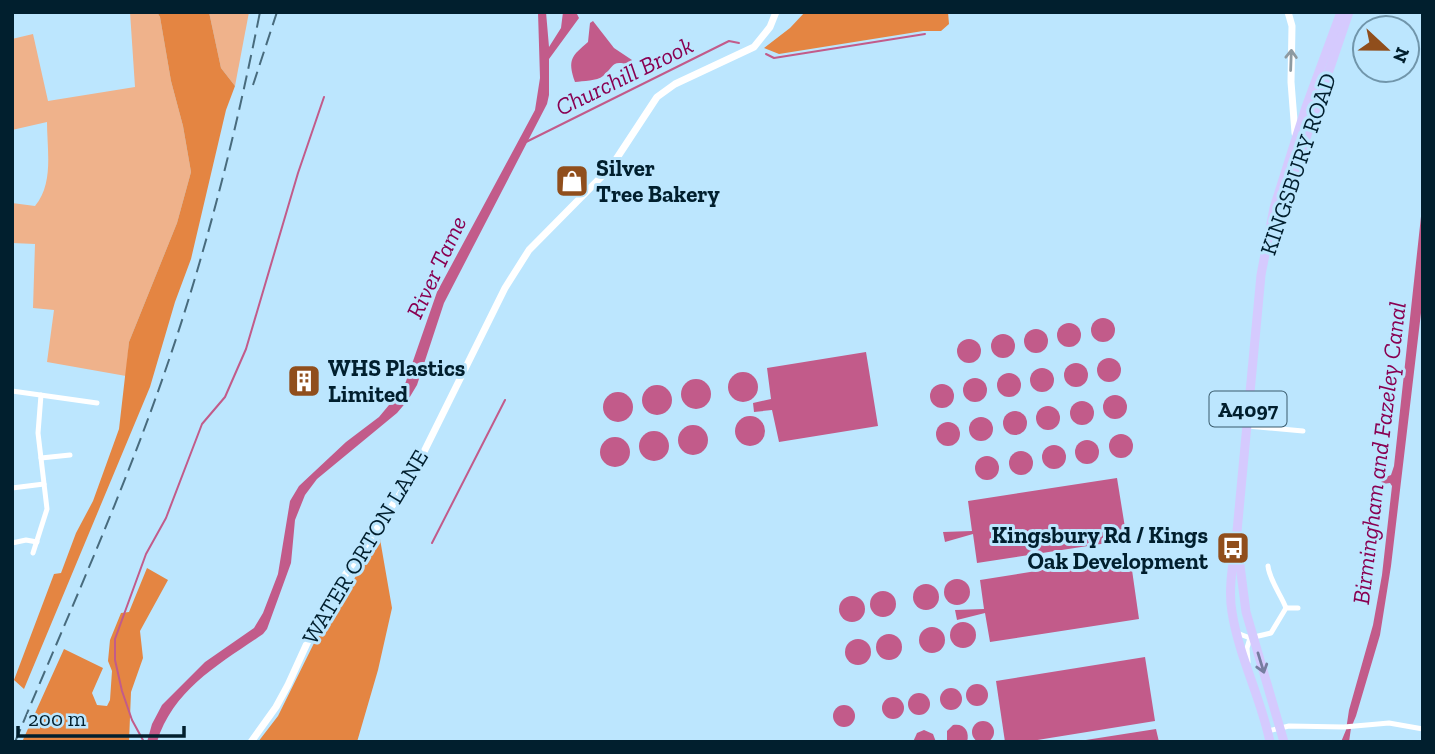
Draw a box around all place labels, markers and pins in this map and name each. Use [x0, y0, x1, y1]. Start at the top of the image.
place label: Silver Tree Bakery [596, 154, 720, 208]
shop icon: Silver Tree Bakery [553, 162, 591, 200]
place label: WHS Plastics Limited [328, 354, 465, 408]
building icon: WHS Plastics Limited [285, 362, 323, 400]
place label: Kingsbury Rd / Kings Oak Development [992, 521, 1209, 575]
bus stop icon: Kingsbury Rd / Kings Oak Development [1214, 529, 1252, 567]

